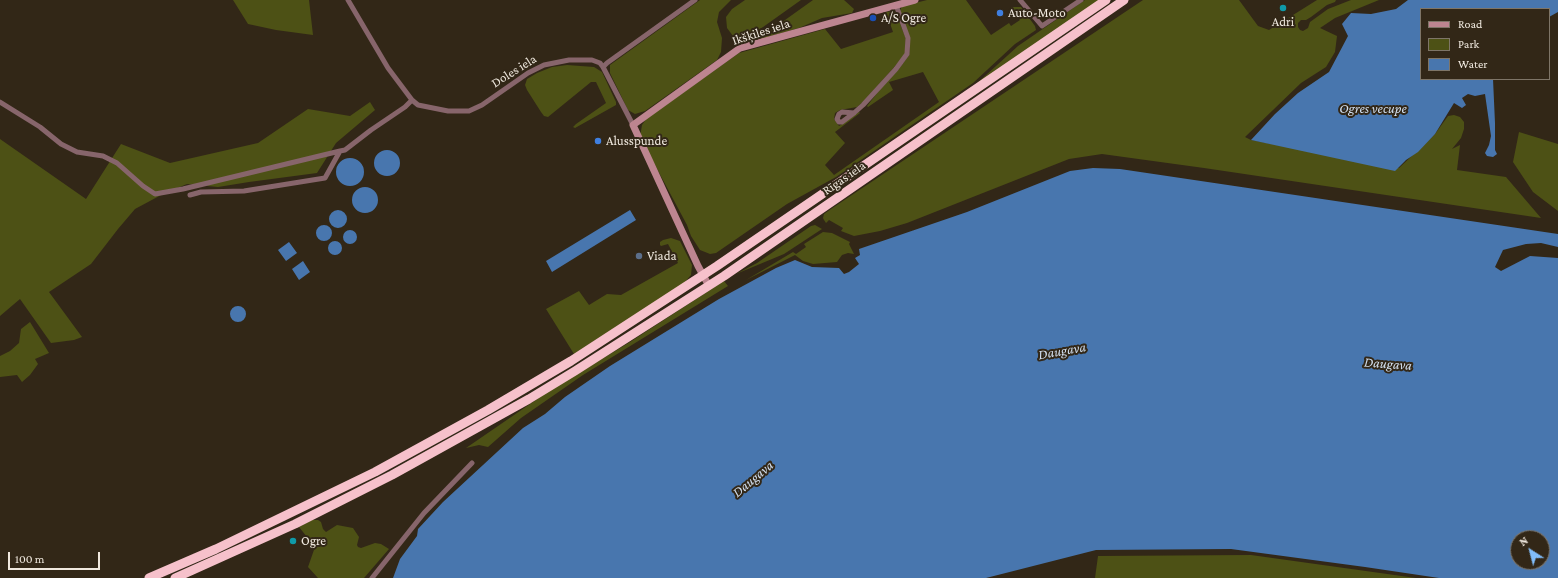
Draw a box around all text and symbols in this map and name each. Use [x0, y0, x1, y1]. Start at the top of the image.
marker: Adri [1278, 3, 1288, 13]
place label: Auto-Moto [1008, 5, 1066, 21]
marker: Auto-Moto [995, 8, 1005, 18]
legend [1420, 8, 1550, 80]
place label: A/S Ogre [881, 10, 926, 26]
marker: A/S Ogre [868, 13, 878, 23]
place label: Adri [1272, 14, 1294, 30]
street label: Ikšķiles iela [730, 15, 792, 49]
text: Road [1458, 17, 1482, 31]
text: Park [1458, 37, 1479, 51]
street label: Doles iela [489, 51, 539, 91]
text: Water [1458, 57, 1487, 71]
water label: Ogres vecupe [1339, 101, 1407, 117]
place label: Alusspunde [606, 133, 667, 149]
marker: Alusspunde [593, 136, 603, 146]
street label: Rīgas iela [819, 158, 869, 198]
place label: Viada [647, 248, 676, 264]
marker: Viada [634, 251, 644, 261]
water label: Daugava [1037, 339, 1087, 363]
water label: Daugava [1363, 354, 1413, 374]
water label: Daugava [729, 457, 777, 501]
north arrow [1510, 530, 1550, 570]
place label: Ogre [301, 533, 326, 549]
text: N [1517, 534, 1530, 548]
marker: Ogre [288, 536, 298, 546]
scale bar [10, 544, 102, 570]
text: 100 m [15, 552, 44, 566]

